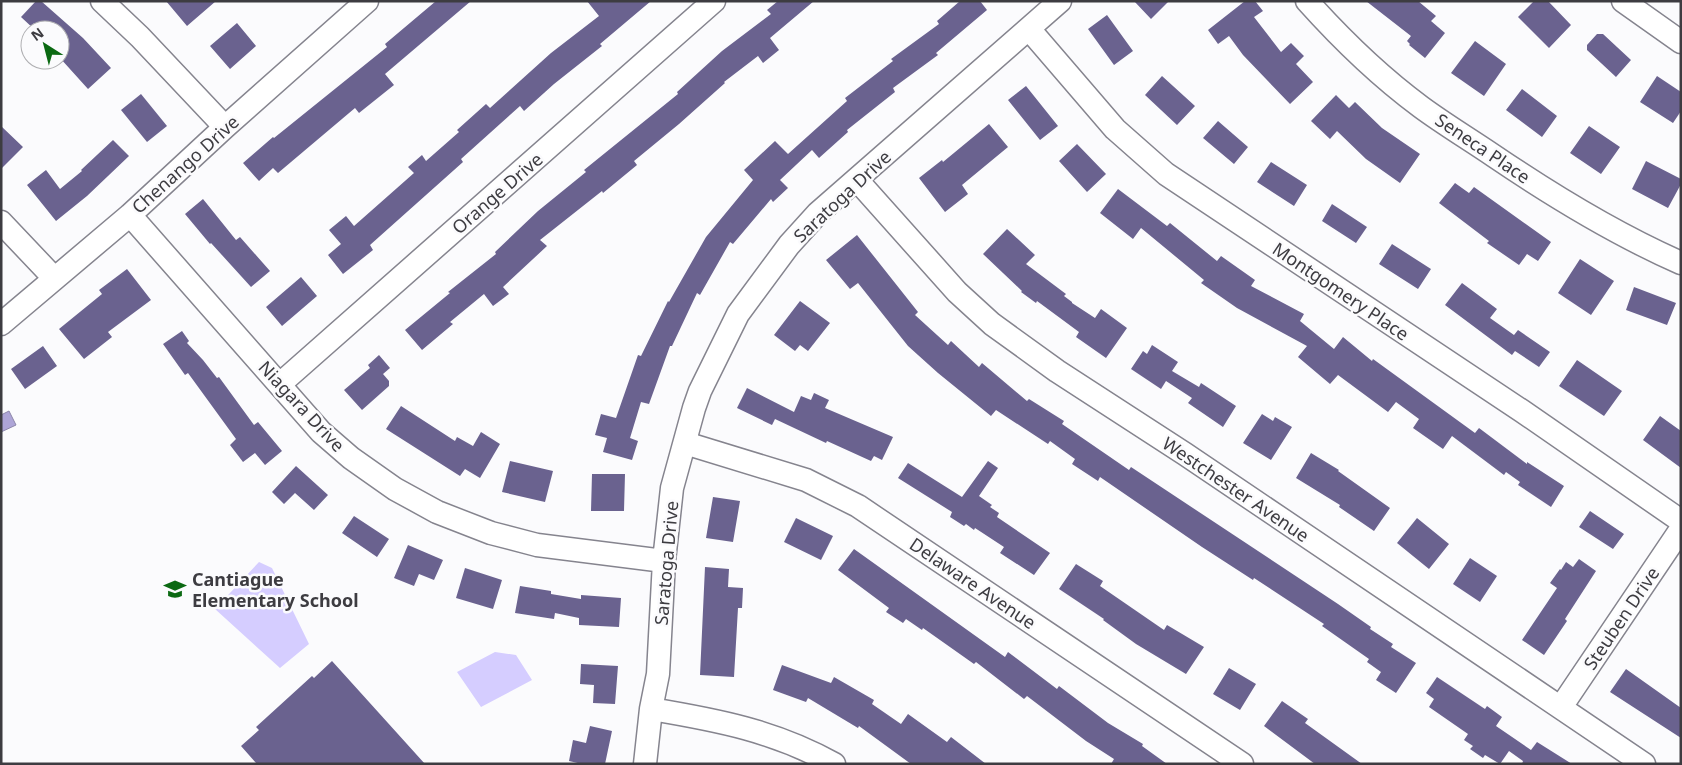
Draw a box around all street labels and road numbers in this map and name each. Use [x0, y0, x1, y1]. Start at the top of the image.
street label: Seneca Place [1431, 108, 1535, 188]
street label: Chenango Drive [126, 110, 244, 218]
street label: Saratoga Drive [788, 145, 896, 247]
street label: Orange Drive [447, 147, 547, 239]
street label: Montgomery Place [1268, 236, 1414, 346]
street label: Niagara Drive [254, 355, 350, 457]
street label: Westchester Avenue [1158, 431, 1314, 547]
street label: Saratoga Drive [649, 500, 683, 626]
street label: Delaware Avenue [905, 532, 1041, 634]
street label: Steuben Drive [1578, 562, 1664, 674]

